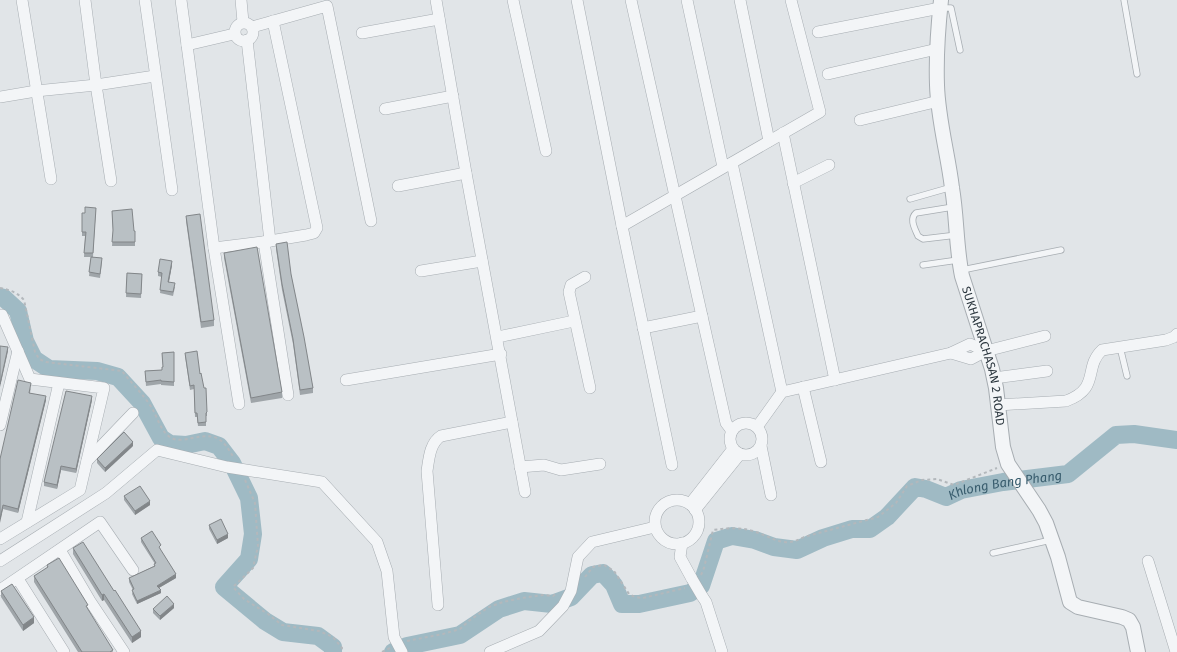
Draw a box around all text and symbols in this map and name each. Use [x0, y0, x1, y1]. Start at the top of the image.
street label: SUKHAPRACHASAN 2 ROAD [959, 285, 1007, 426]
water label: Khlong Bang Phang [946, 468, 1063, 503]

